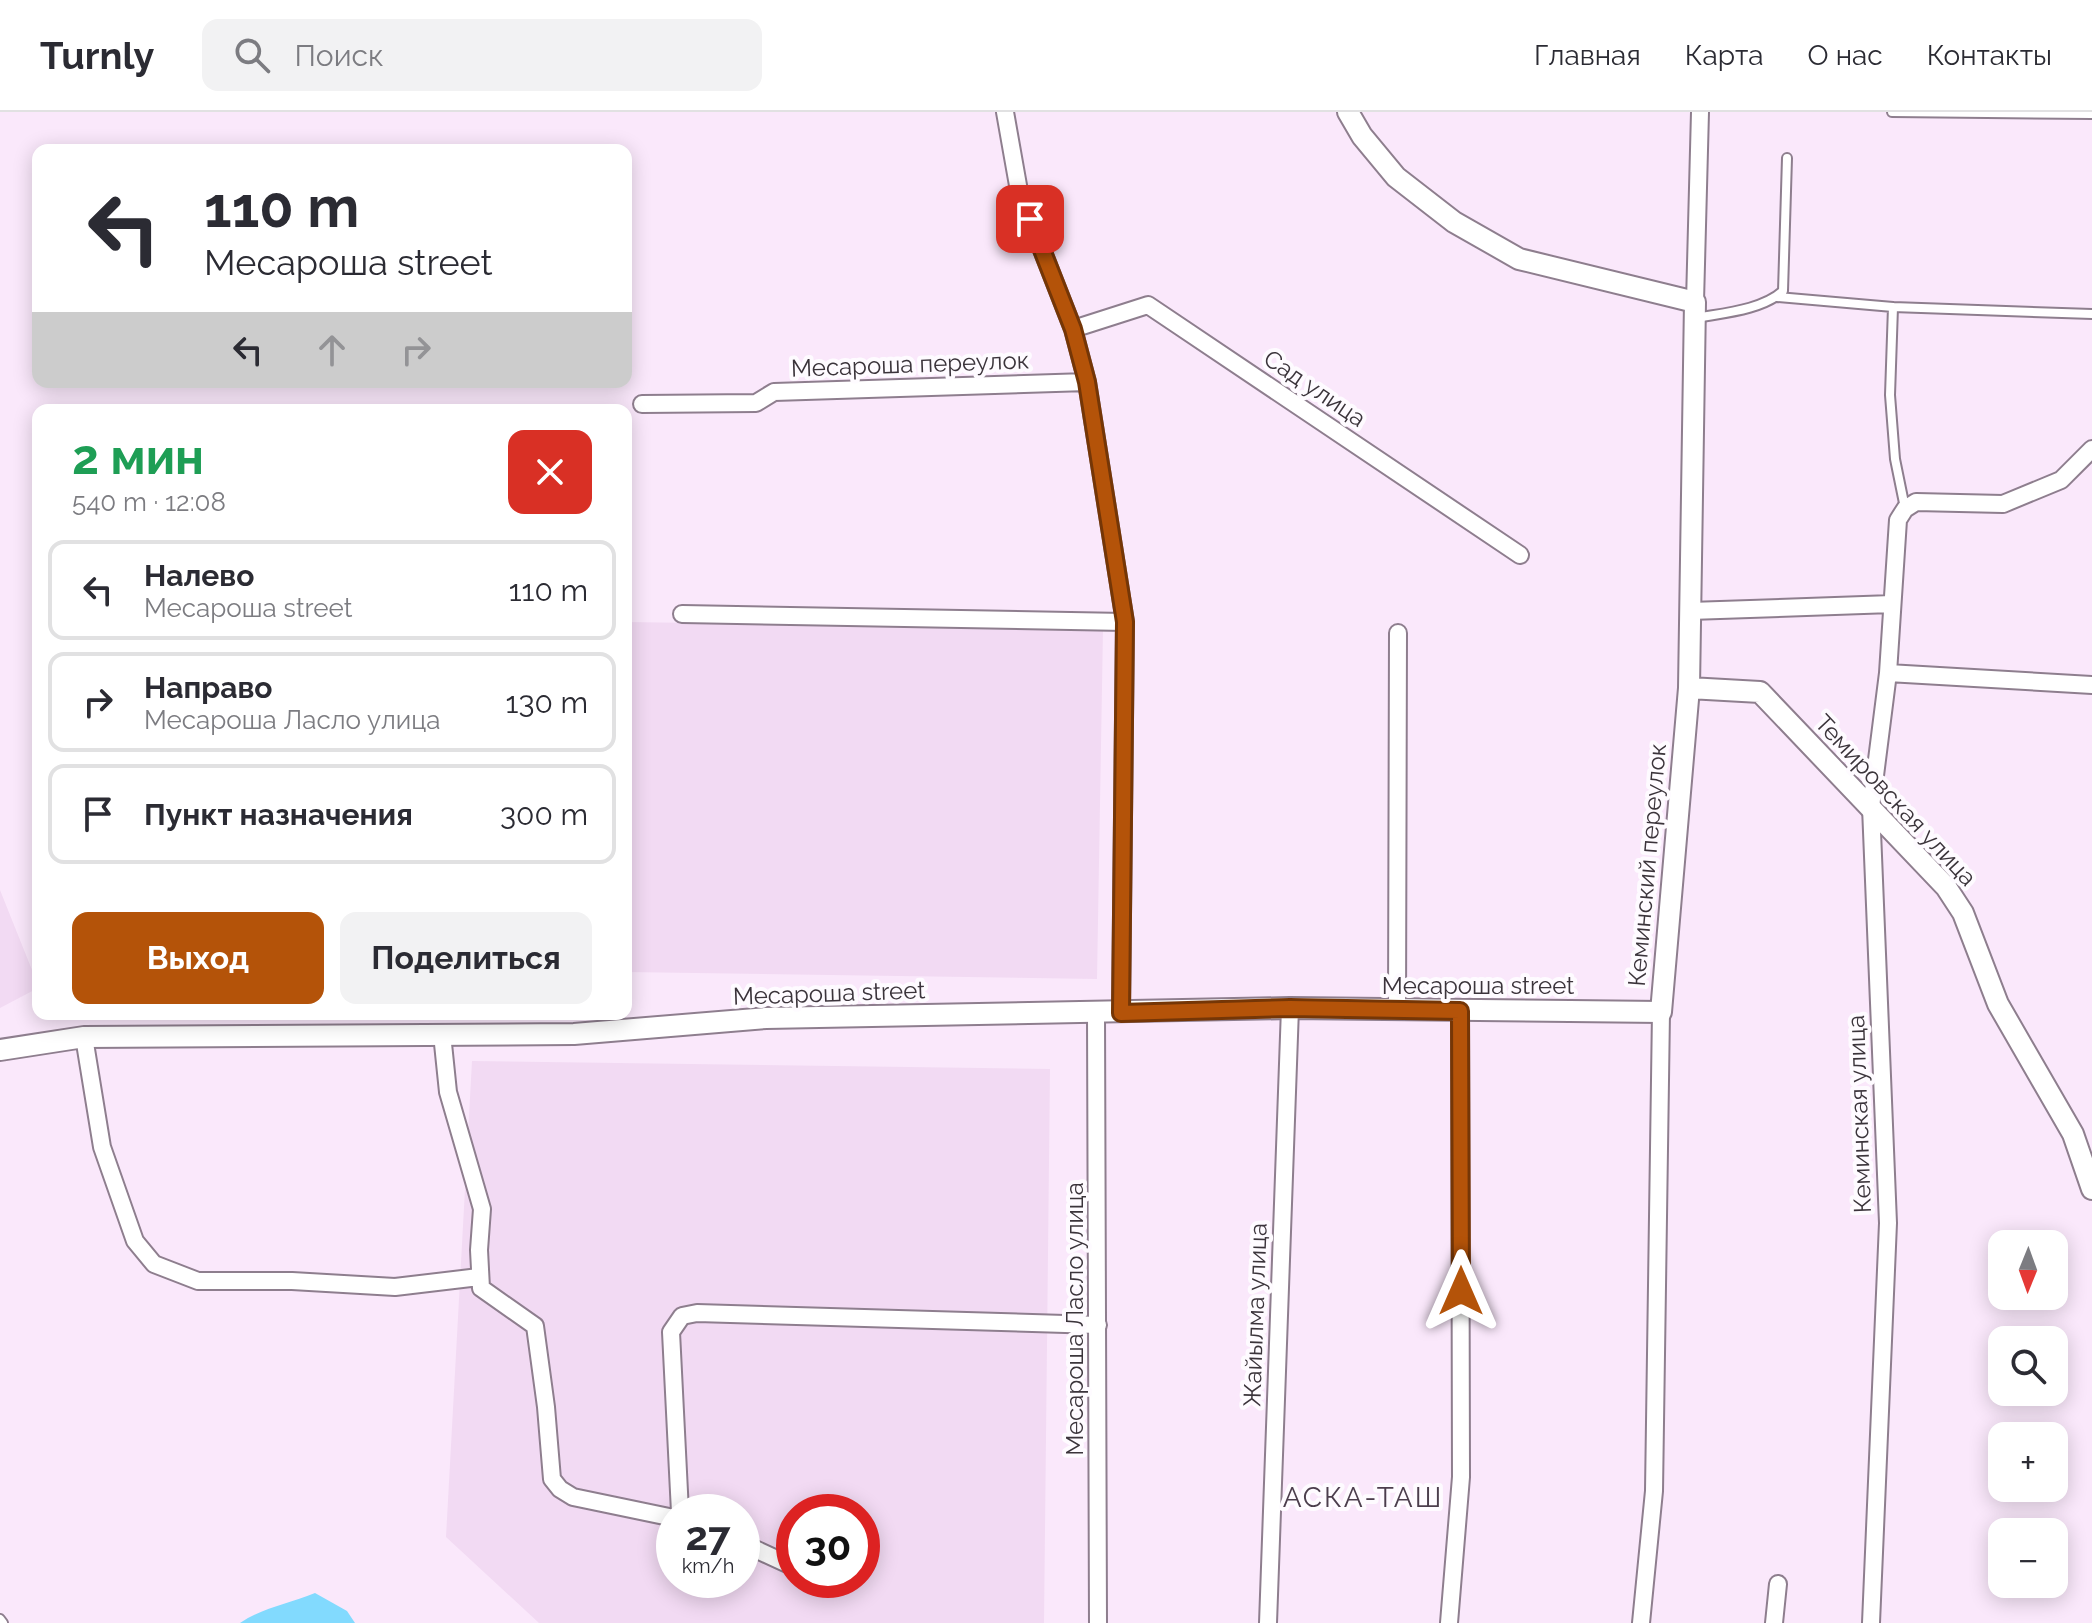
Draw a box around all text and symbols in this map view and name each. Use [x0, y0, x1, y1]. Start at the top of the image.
search box [202, 19, 762, 91]
text: Turnly [40, 33, 154, 78]
icon: search [230, 33, 274, 77]
text: Поиск [294, 38, 384, 73]
text: Главная [1534, 39, 1641, 72]
text: Карта [1685, 39, 1764, 72]
text: О нас [1808, 39, 1883, 72]
text: Контакты [1927, 39, 2052, 72]
text: 110 m [204, 174, 359, 240]
icon: left [72, 176, 176, 280]
pin [996, 185, 1064, 253]
icon: arrive [1008, 197, 1052, 241]
text: Месароша street [204, 241, 493, 283]
icon: left [226, 328, 270, 372]
icon: ahead [310, 328, 354, 372]
icon: right [394, 328, 438, 372]
street label: Сад улица [1258, 343, 1372, 433]
street label: Месароша переулок [790, 345, 1030, 383]
text: 2 мин [72, 429, 204, 485]
button: close [508, 430, 592, 514]
text: 540 m · 12:08 [72, 487, 226, 517]
text: Налево [144, 558, 254, 593]
icon: left [76, 568, 120, 612]
text: 110 m [509, 573, 588, 608]
text: Месароша street [144, 593, 352, 623]
text: Направо [144, 670, 273, 705]
icon: right [76, 680, 120, 724]
text: 130 m [506, 685, 588, 720]
text: Месароша Ласло улица [144, 705, 440, 735]
street label: Темировская улица [1809, 708, 1983, 892]
street label: Кеминский переулок [1622, 742, 1672, 988]
icon: arrive [76, 792, 120, 836]
text: Пункт назначения [144, 797, 413, 832]
text: 300 m [500, 797, 588, 832]
button: Выход [72, 912, 324, 1004]
button: Поделиться [340, 912, 592, 1004]
street label: Месароша street [1382, 971, 1574, 1000]
street label: Месароша street [732, 975, 926, 1011]
street label: Кеминская улица [1841, 1014, 1877, 1214]
street label: Месароша Ласло улица [1060, 1182, 1089, 1456]
street label: Жайылма улица [1237, 1222, 1273, 1408]
north arrow [1988, 1230, 2068, 1310]
map controls [1988, 1230, 2068, 1598]
position arrow [1419, 1249, 1503, 1333]
button: search [1988, 1326, 2068, 1406]
button: + [1988, 1422, 2068, 1502]
district label: АСКА-ТАШ [1283, 1481, 1443, 1514]
speed limit sign: 30 [776, 1494, 880, 1598]
text: 27 [685, 1512, 730, 1559]
button: − [1988, 1518, 2068, 1598]
text: km/h [682, 1554, 734, 1578]

